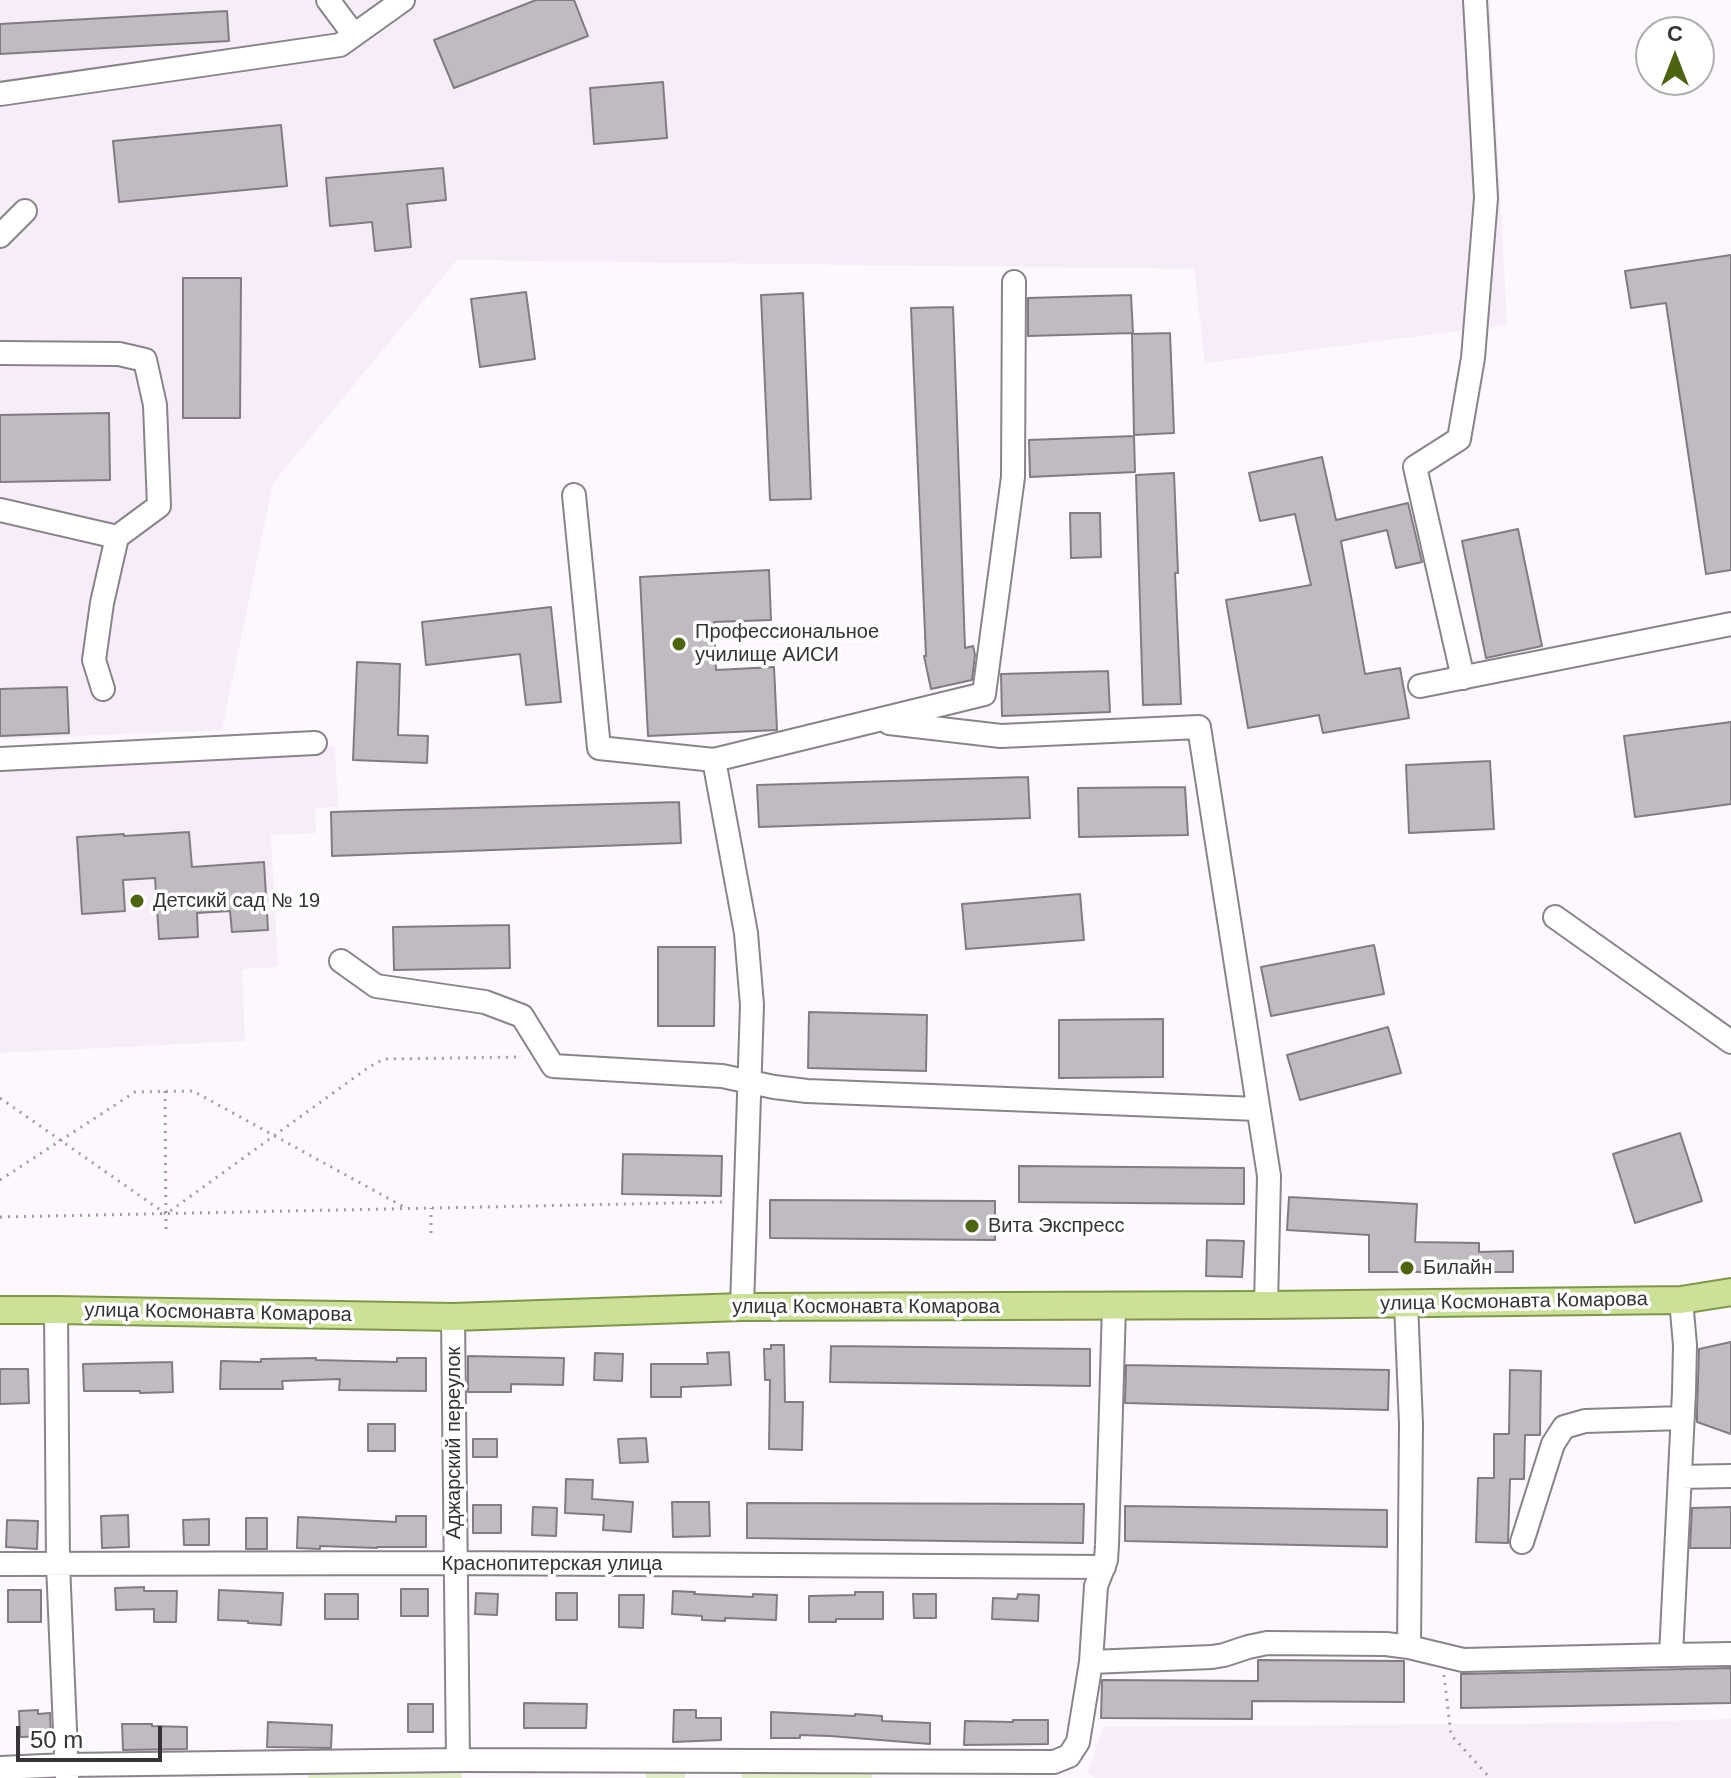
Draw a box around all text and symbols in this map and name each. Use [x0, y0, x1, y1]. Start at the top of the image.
north arrow [1635, 16, 1715, 96]
text: С [1667, 21, 1683, 46]
place label: Профессиональное училище АИСИ [695, 620, 879, 667]
marker: Профессиональное училище АИСИ [670, 635, 688, 653]
place label: Детсикй сад № 19 [153, 889, 320, 913]
marker: Детсикй сад № 19 [128, 892, 146, 910]
place label: Вита Экспресс [988, 1214, 1125, 1238]
marker: Вита Экспресс [963, 1217, 981, 1235]
place label: Билайн [1423, 1256, 1492, 1280]
marker: Билайн [1398, 1259, 1416, 1277]
street label: улица Космонавта Комарова [1380, 1288, 1648, 1316]
street label: улица Космонавта Комарова [732, 1295, 1000, 1319]
street label: улица Космонавта Комарова [84, 1299, 352, 1327]
street label: Аджарский переулок [442, 1347, 466, 1539]
street label: Краснопитерская улица [442, 1552, 662, 1576]
scale bar [20, 1710, 166, 1760]
text: 50 m [30, 1726, 83, 1753]

